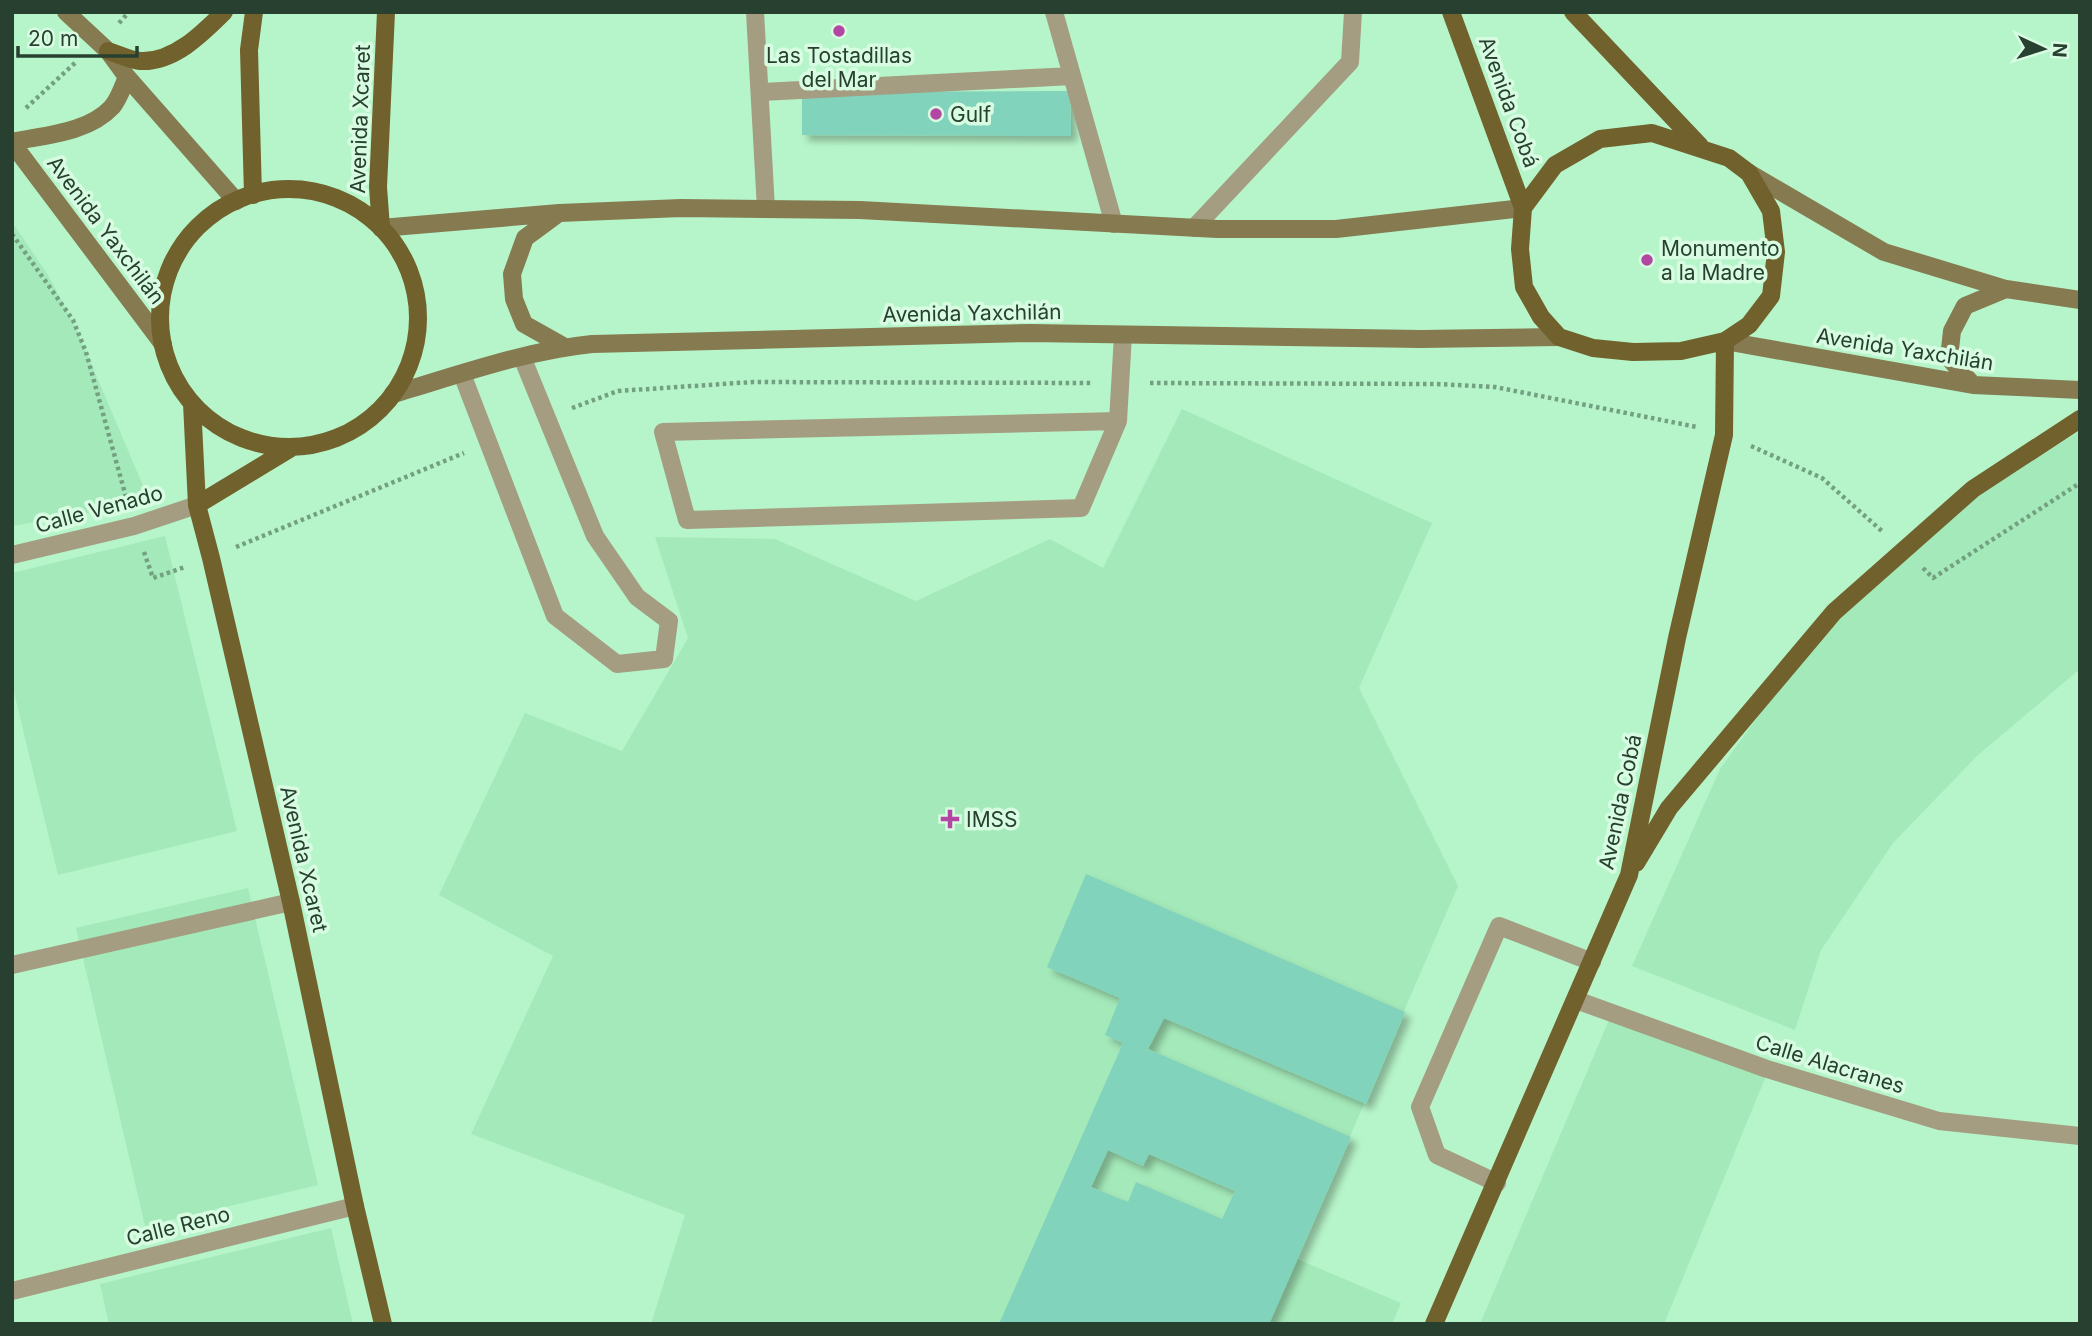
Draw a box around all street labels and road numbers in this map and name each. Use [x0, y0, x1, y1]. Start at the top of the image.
street label: Avenida Cobá [1474, 33, 1544, 171]
street label: Avenida Xcaret [345, 44, 375, 194]
street label: Avenida Yaxchilán [42, 151, 170, 309]
street label: Avenida Yaxchilán [882, 299, 1062, 327]
street label: Avenida Yaxchilán [1815, 323, 1995, 375]
street label: Calle Venado [33, 480, 165, 538]
street label: Avenida Cobá [1593, 732, 1647, 872]
street label: Avenida Xcaret [275, 784, 333, 935]
street label: Calle Alacranes [1753, 1029, 1907, 1099]
street label: Calle Reno [124, 1201, 232, 1251]

